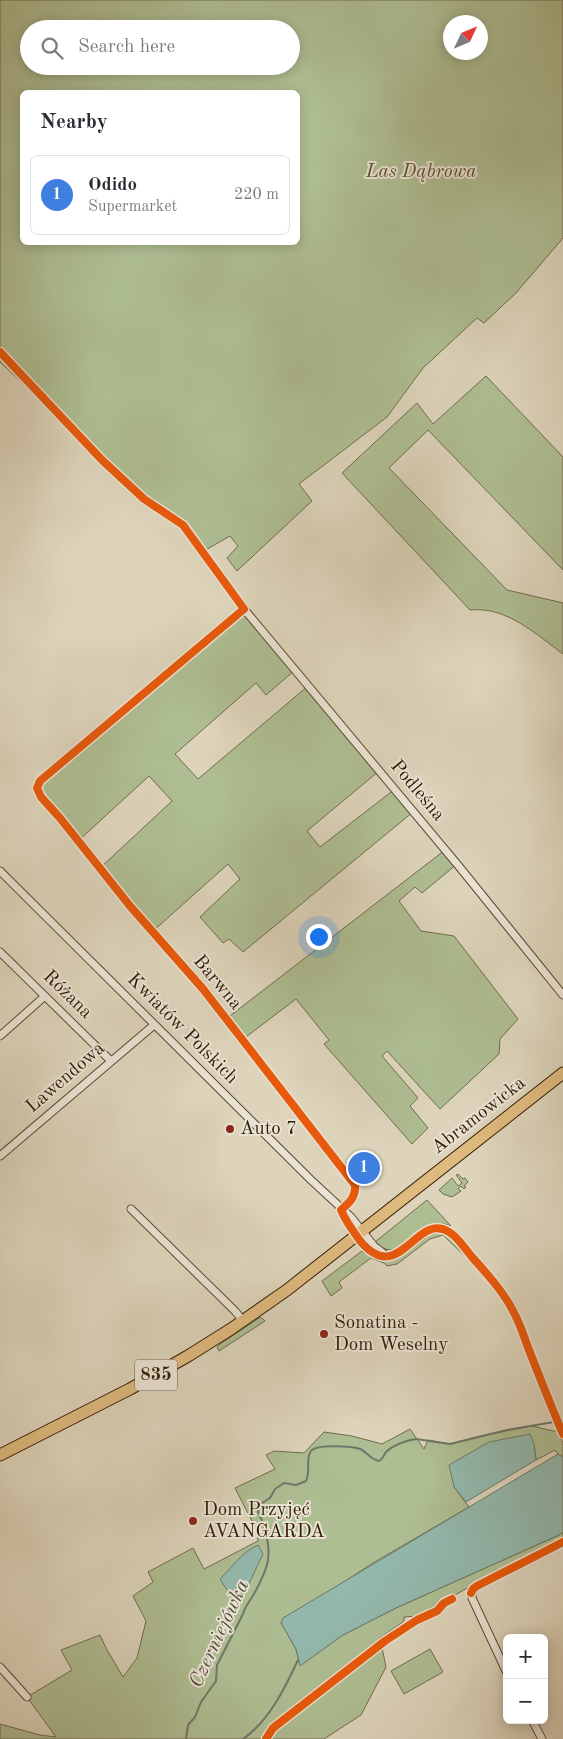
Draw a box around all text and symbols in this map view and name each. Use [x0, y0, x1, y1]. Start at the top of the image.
north arrow [443, 15, 488, 60]
search box [20, 20, 300, 75]
icon: search [38, 34, 66, 62]
text: Search here [78, 38, 175, 57]
text: Nearby [40, 112, 108, 133]
park label: Las Dąbrowa [365, 163, 476, 182]
text: Odido [88, 176, 137, 195]
text: 1 [52, 187, 62, 203]
text: 220 m [234, 187, 279, 203]
text: Supermarket [88, 199, 177, 215]
street label: Podleśna [386, 757, 448, 826]
your location [306, 924, 332, 950]
street label: Barwna [189, 952, 245, 1014]
street label: Różana [39, 967, 96, 1023]
street label: Kwiatów Polskich [123, 970, 241, 1088]
street label: Lawendowa [23, 1039, 109, 1117]
street label: Abramowicka [429, 1073, 530, 1158]
place label: Auto 7 [240, 1120, 297, 1139]
marker: Auto 7 [224, 1123, 236, 1135]
pin: 1 [348, 1149, 380, 1187]
place label: Sonatina - Dom Weselny [334, 1314, 448, 1355]
marker: Sonatina - Dom Weselny [318, 1328, 330, 1340]
road number: 835 [135, 1360, 177, 1390]
place label: Dom Przyjęć AVANGARDA [203, 1501, 325, 1542]
marker: Dom Przyjęć AVANGARDA [187, 1515, 199, 1527]
water label: Czerniejówka [186, 1577, 254, 1691]
map controls [503, 1634, 548, 1724]
button: + [503, 1634, 548, 1679]
button: − [503, 1679, 548, 1724]

